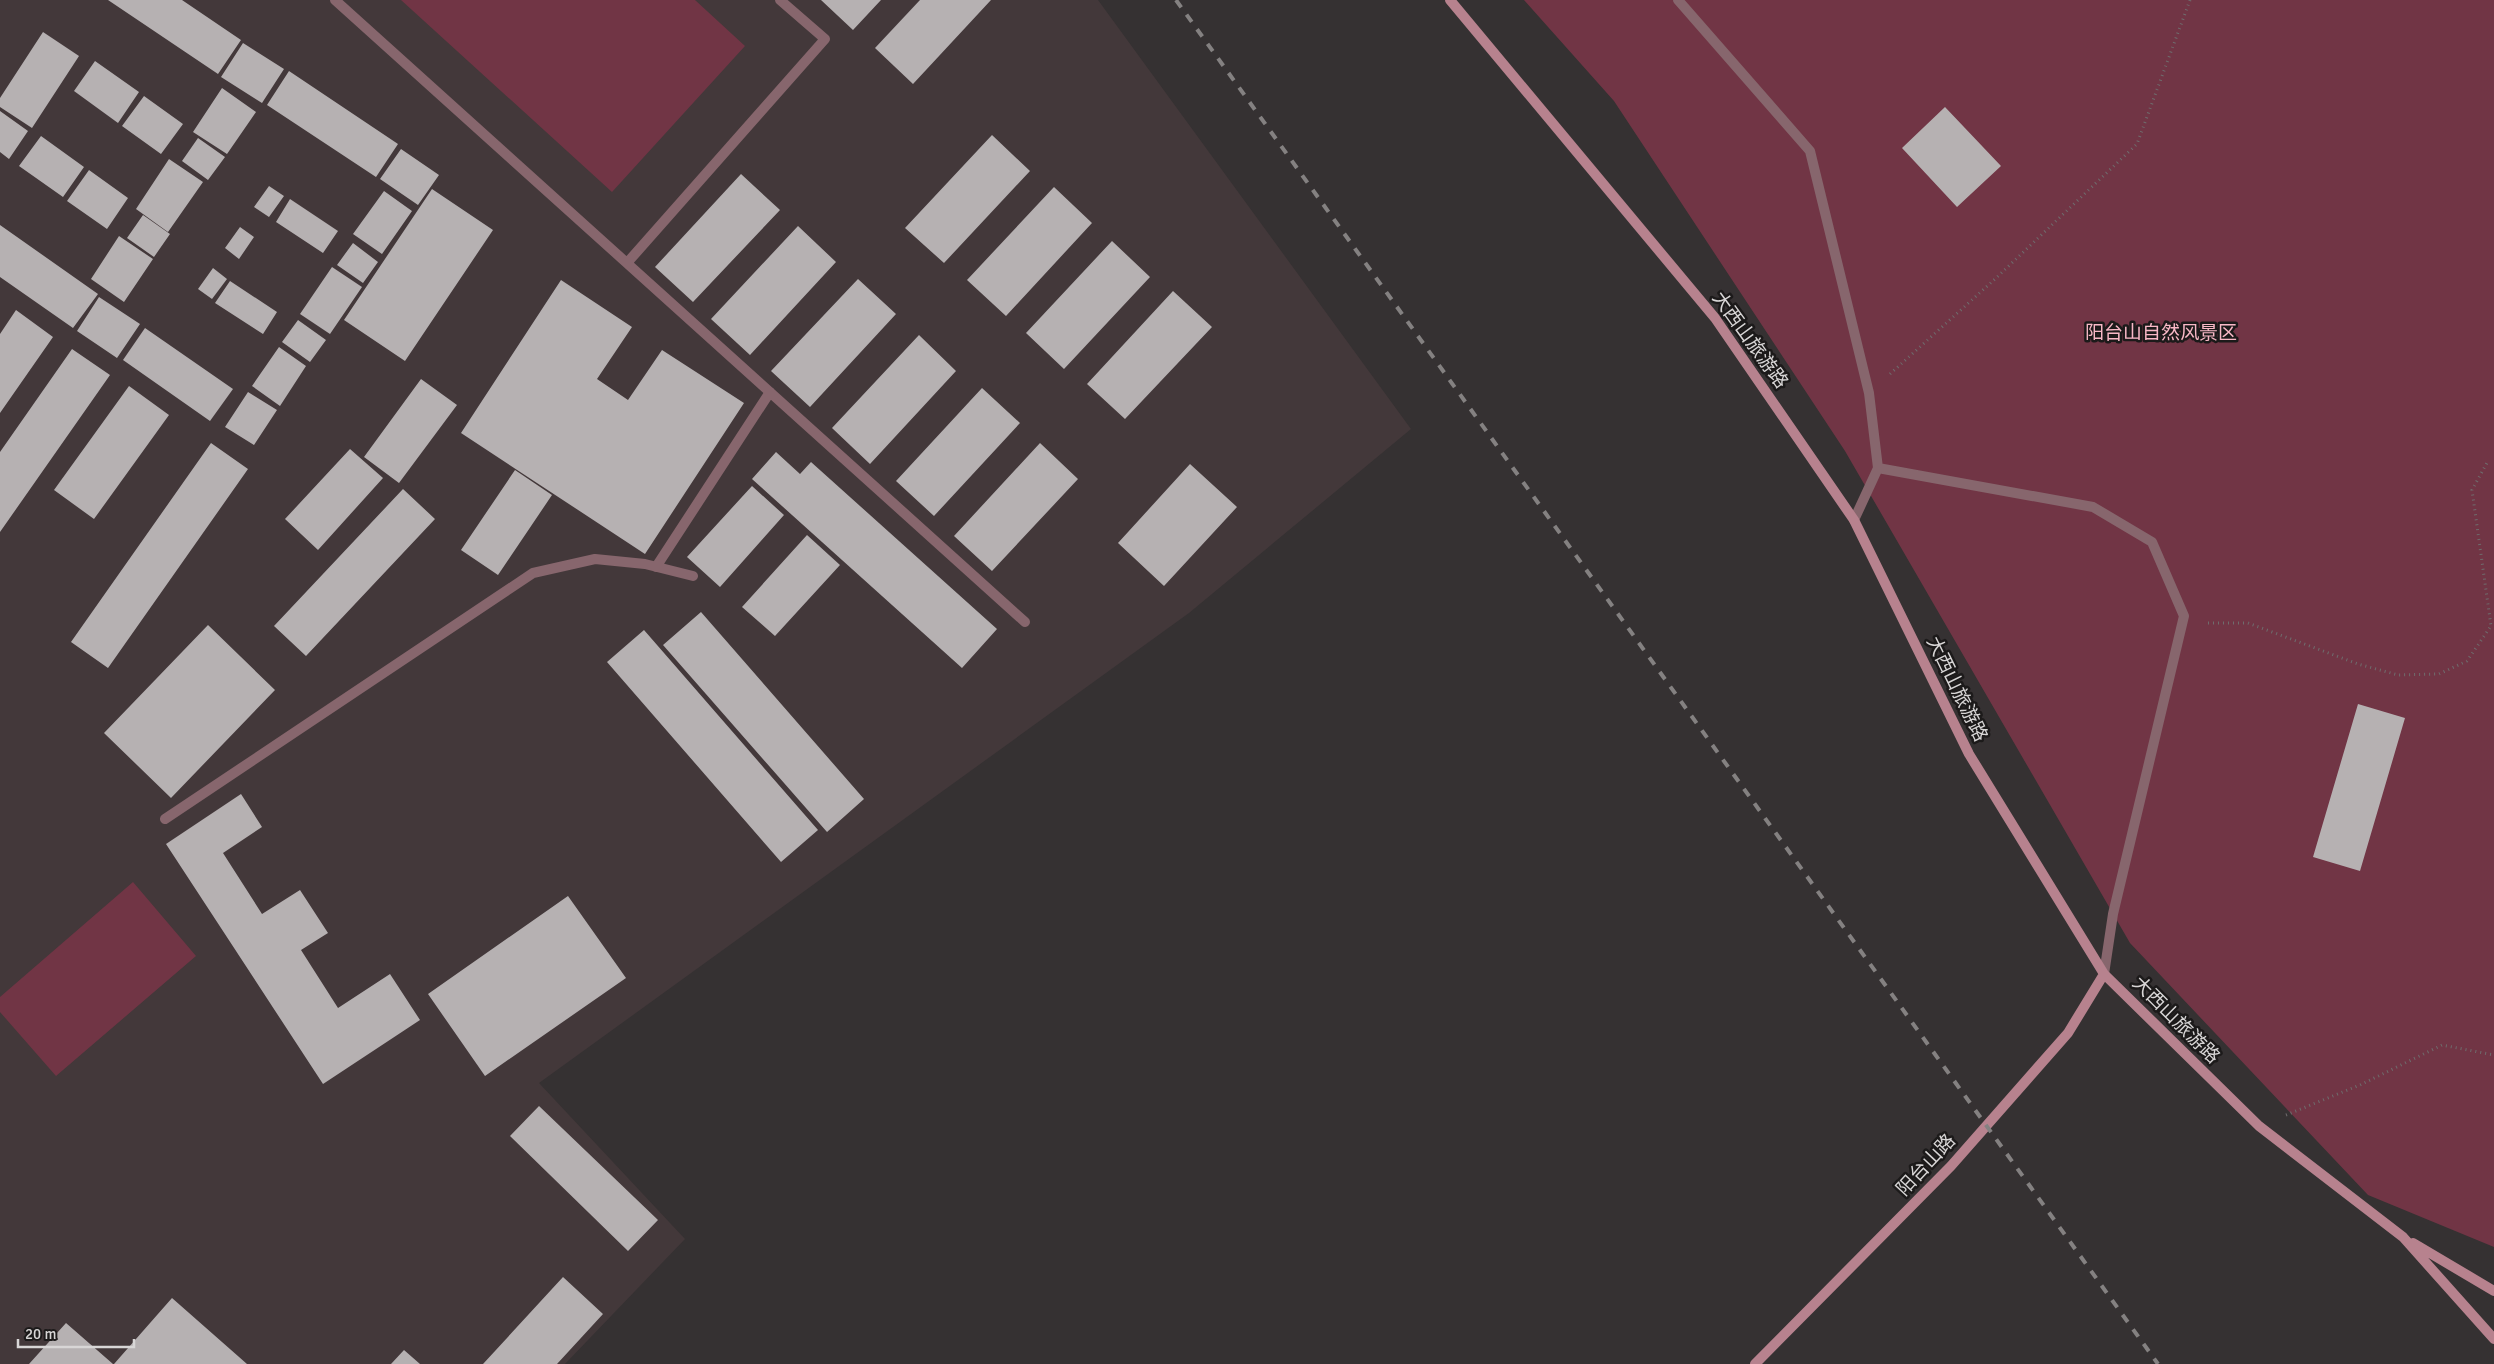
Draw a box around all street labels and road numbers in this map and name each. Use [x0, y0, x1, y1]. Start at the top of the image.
street label: 大西山旅游路 [1707, 287, 1793, 393]
street label: 大西山旅游路 [1921, 633, 1993, 745]
street label: 大西山旅游路 [2127, 971, 2225, 1069]
street label: 阳台山路 [1891, 1129, 1961, 1201]

